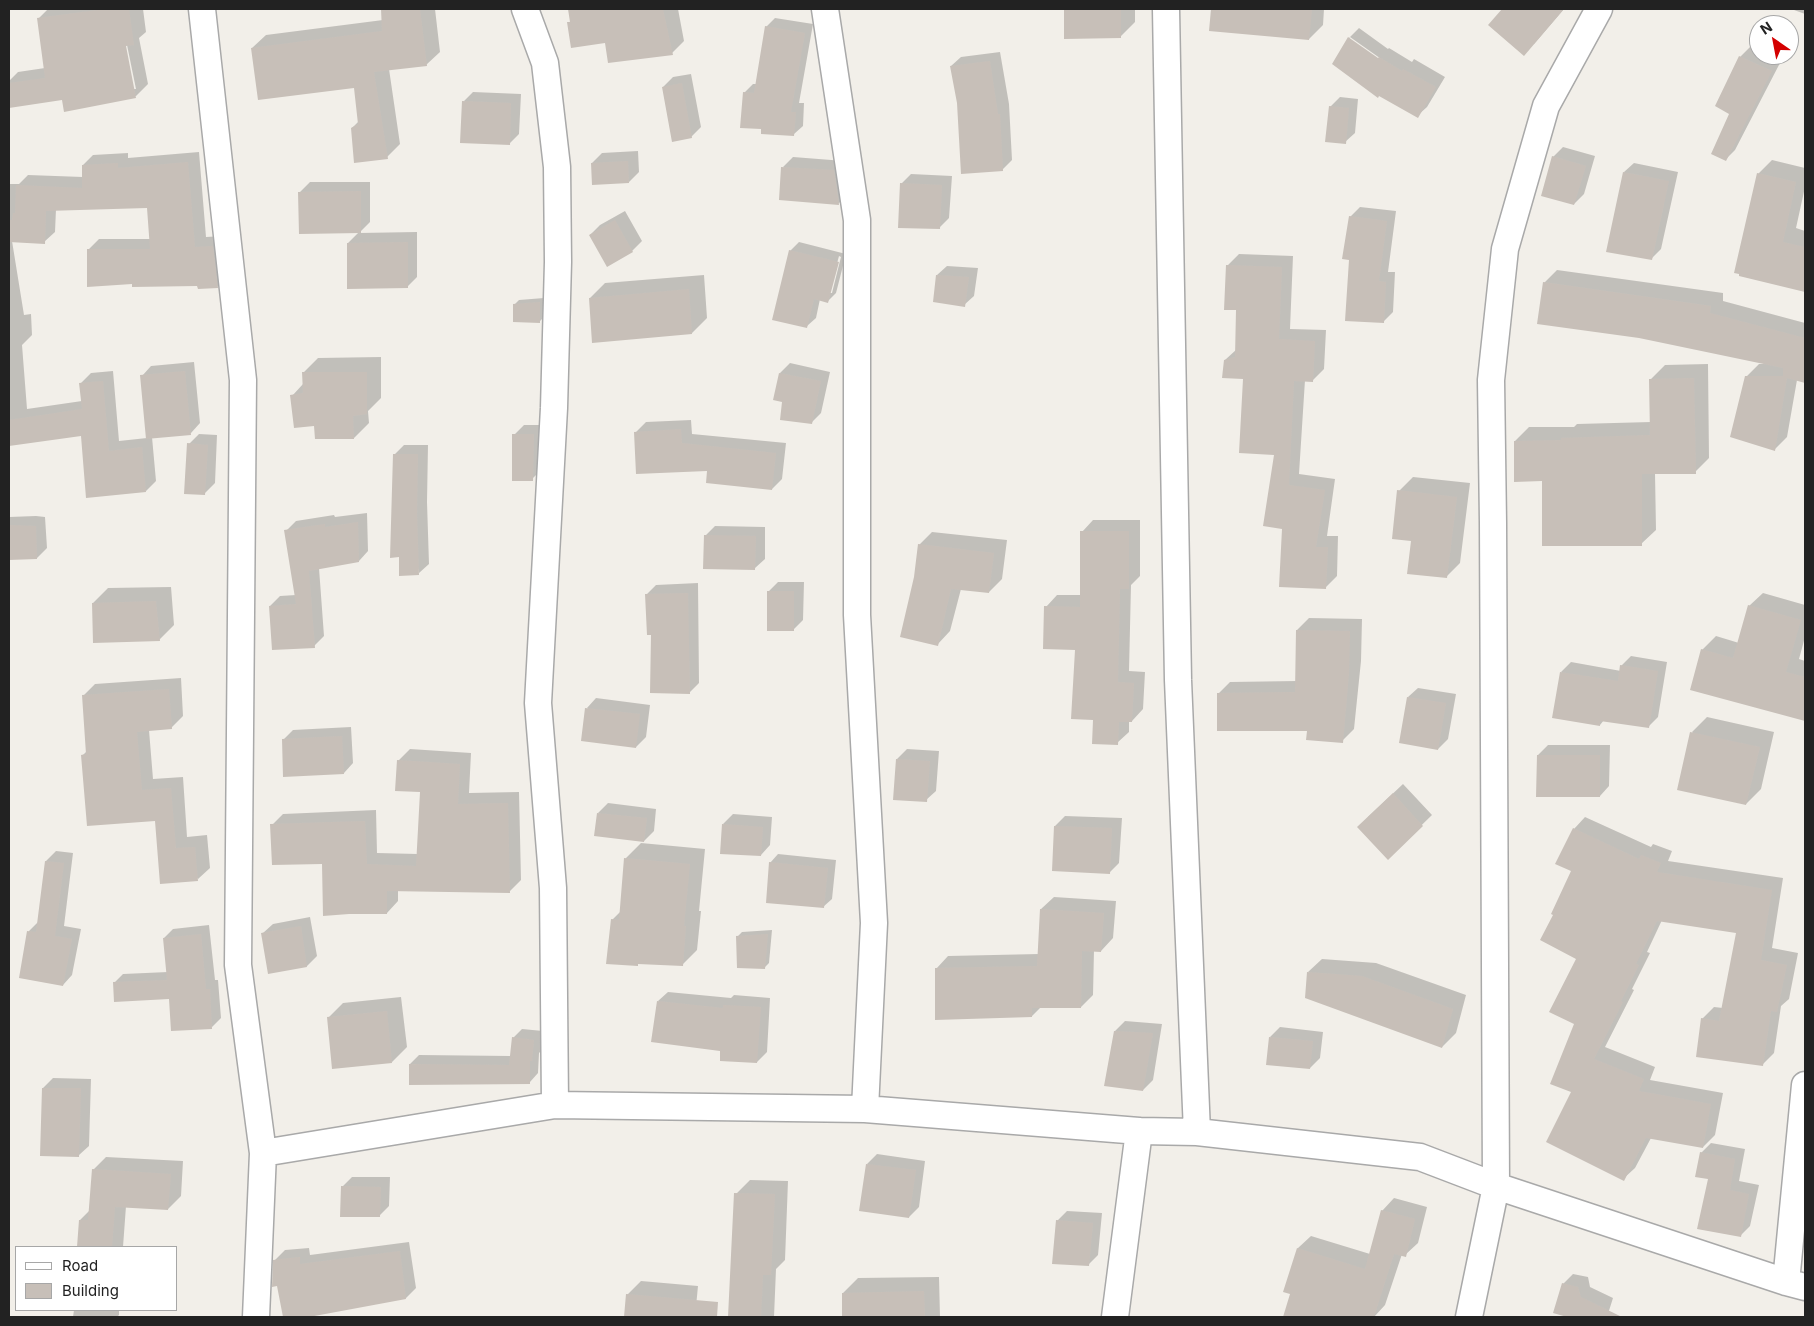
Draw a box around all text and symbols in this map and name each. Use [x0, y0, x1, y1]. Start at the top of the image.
north arrow [1749, 15, 1799, 65]
text: N [1757, 18, 1775, 38]
legend [15, 1246, 178, 1311]
text: Road [62, 1256, 98, 1275]
text: Building [62, 1281, 119, 1300]

